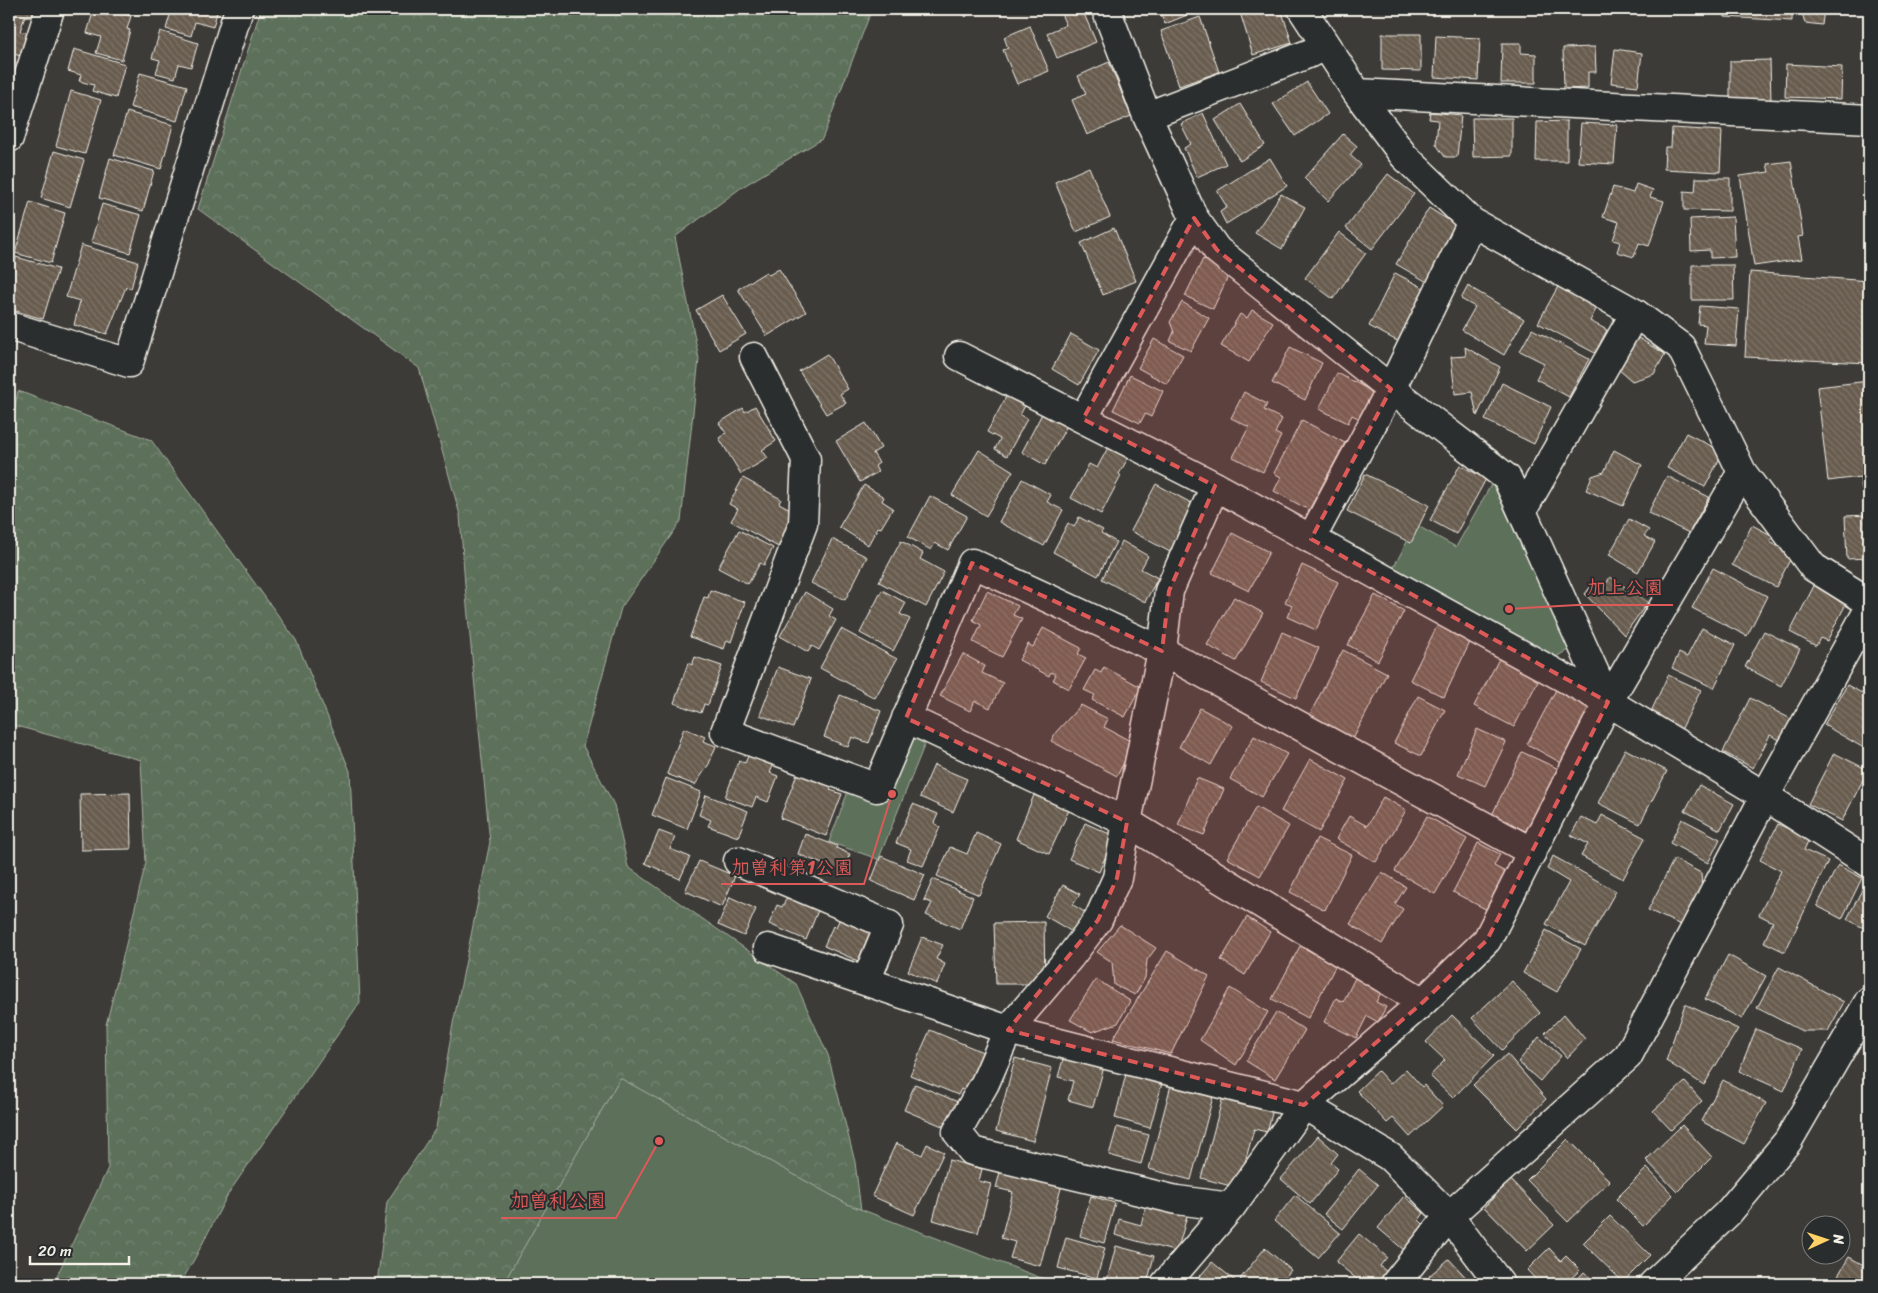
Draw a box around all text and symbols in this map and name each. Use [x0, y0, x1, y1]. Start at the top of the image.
callout: 加上公園 [1577, 571, 1673, 605]
text: 加上公園 [1587, 571, 1663, 604]
callout: 加曽利第1公園 [721, 850, 864, 884]
text: 加曽利第1公園 [731, 851, 853, 884]
callout: 加曽利公園 [501, 1184, 616, 1218]
text: 加曽利公園 [510, 1184, 606, 1217]
north arrow [1800, 1216, 1850, 1266]
scale bar [30, 1233, 129, 1265]
text: N [1826, 1233, 1851, 1245]
text: 20 m [38, 1238, 72, 1264]

